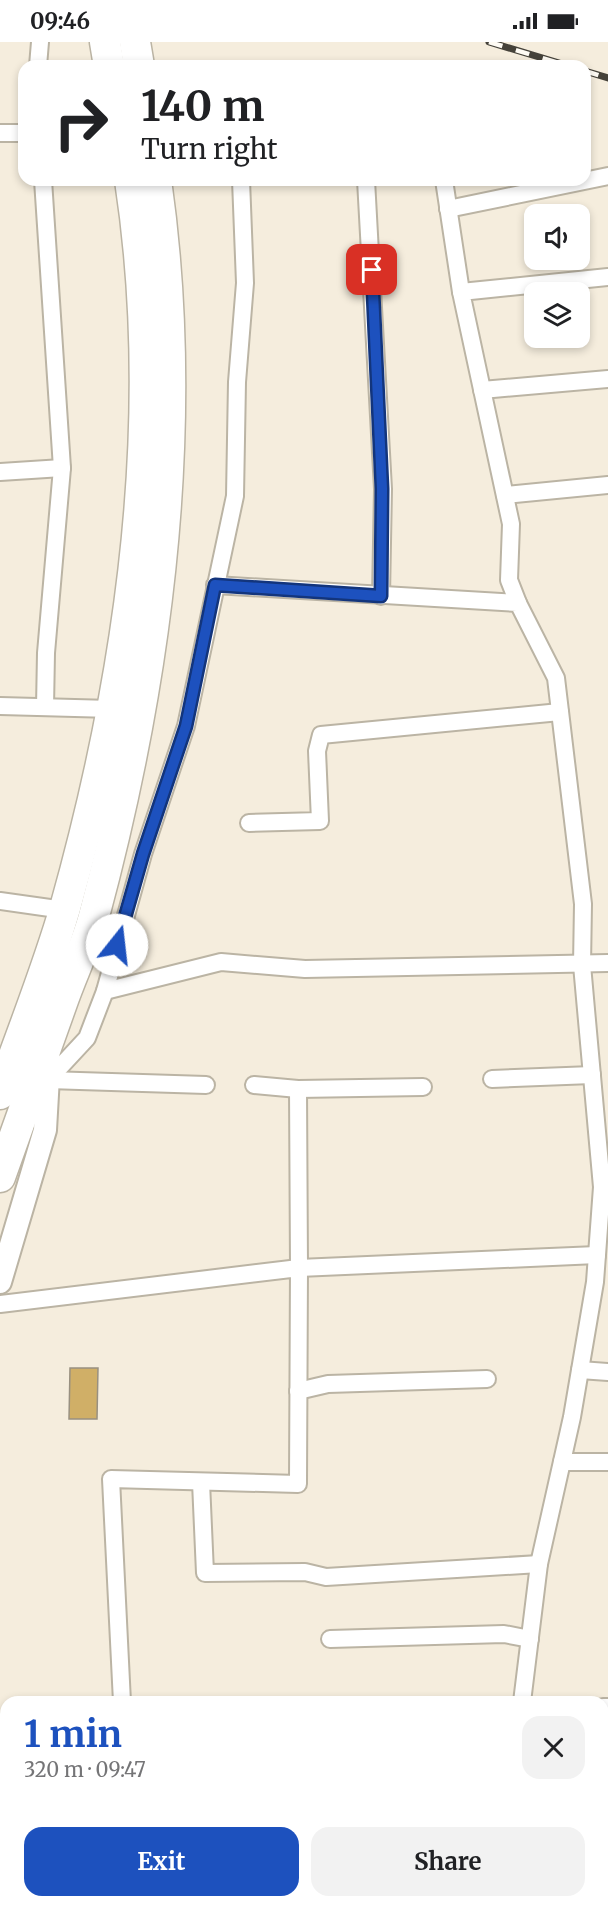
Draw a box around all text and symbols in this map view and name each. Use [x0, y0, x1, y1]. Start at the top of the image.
text: 09:46 [30, 7, 90, 35]
text: 140 m [141, 80, 264, 132]
icon: right [42, 84, 120, 162]
text: Turn right [141, 132, 278, 166]
map controls [524, 204, 590, 348]
button: sound [524, 204, 590, 270]
pin [346, 244, 397, 295]
icon: arrive [355, 253, 388, 286]
button: layers [524, 282, 590, 348]
position arrow [85, 913, 149, 977]
text: 1 min [24, 1712, 122, 1757]
button: close [522, 1716, 585, 1779]
text: 320 m · 09:47 [24, 1757, 146, 1782]
button: Exit [24, 1827, 299, 1896]
button: Share [311, 1827, 585, 1896]

